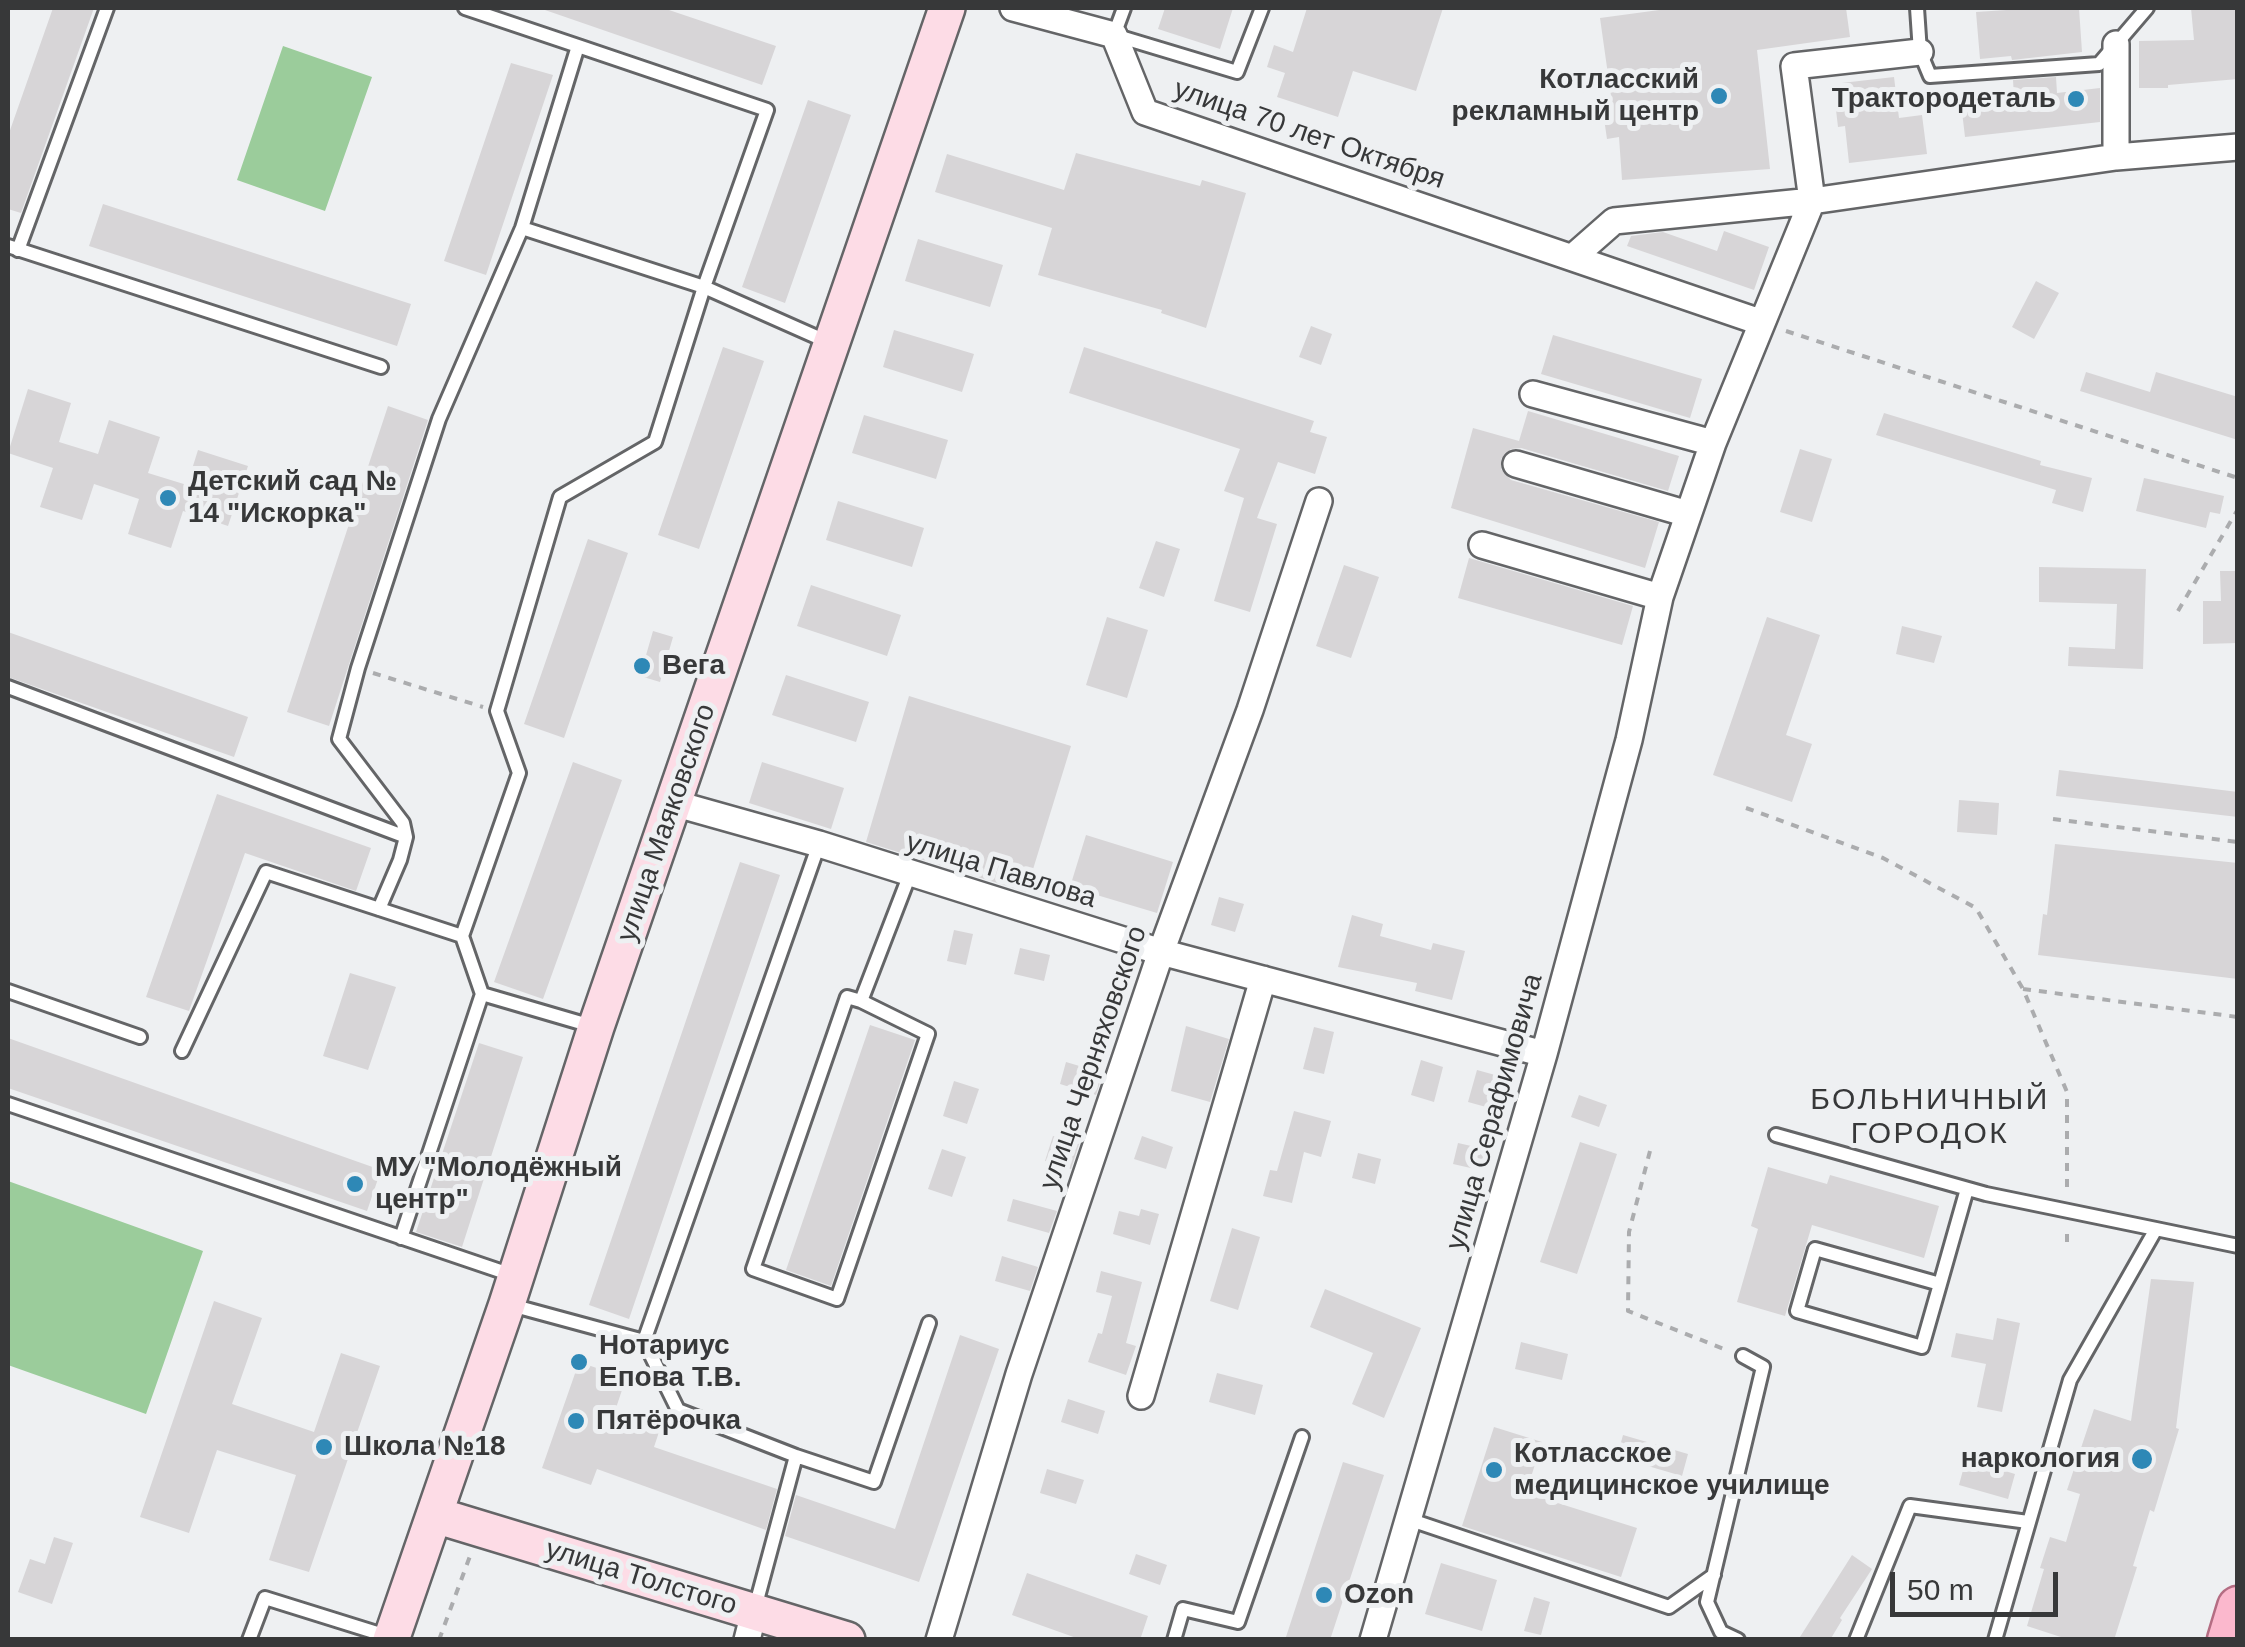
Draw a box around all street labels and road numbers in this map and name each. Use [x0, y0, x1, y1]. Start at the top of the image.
street label: улица 70 лет Октября [1169, 73, 1449, 197]
street label: улица Маяковского [611, 700, 723, 946]
street label: улица Павлова [902, 826, 1100, 916]
street label: улица Черняховского [1033, 922, 1155, 1194]
street label: улица Серафимовича [1439, 970, 1551, 1254]
street label: улица Толстого [541, 1533, 741, 1623]

